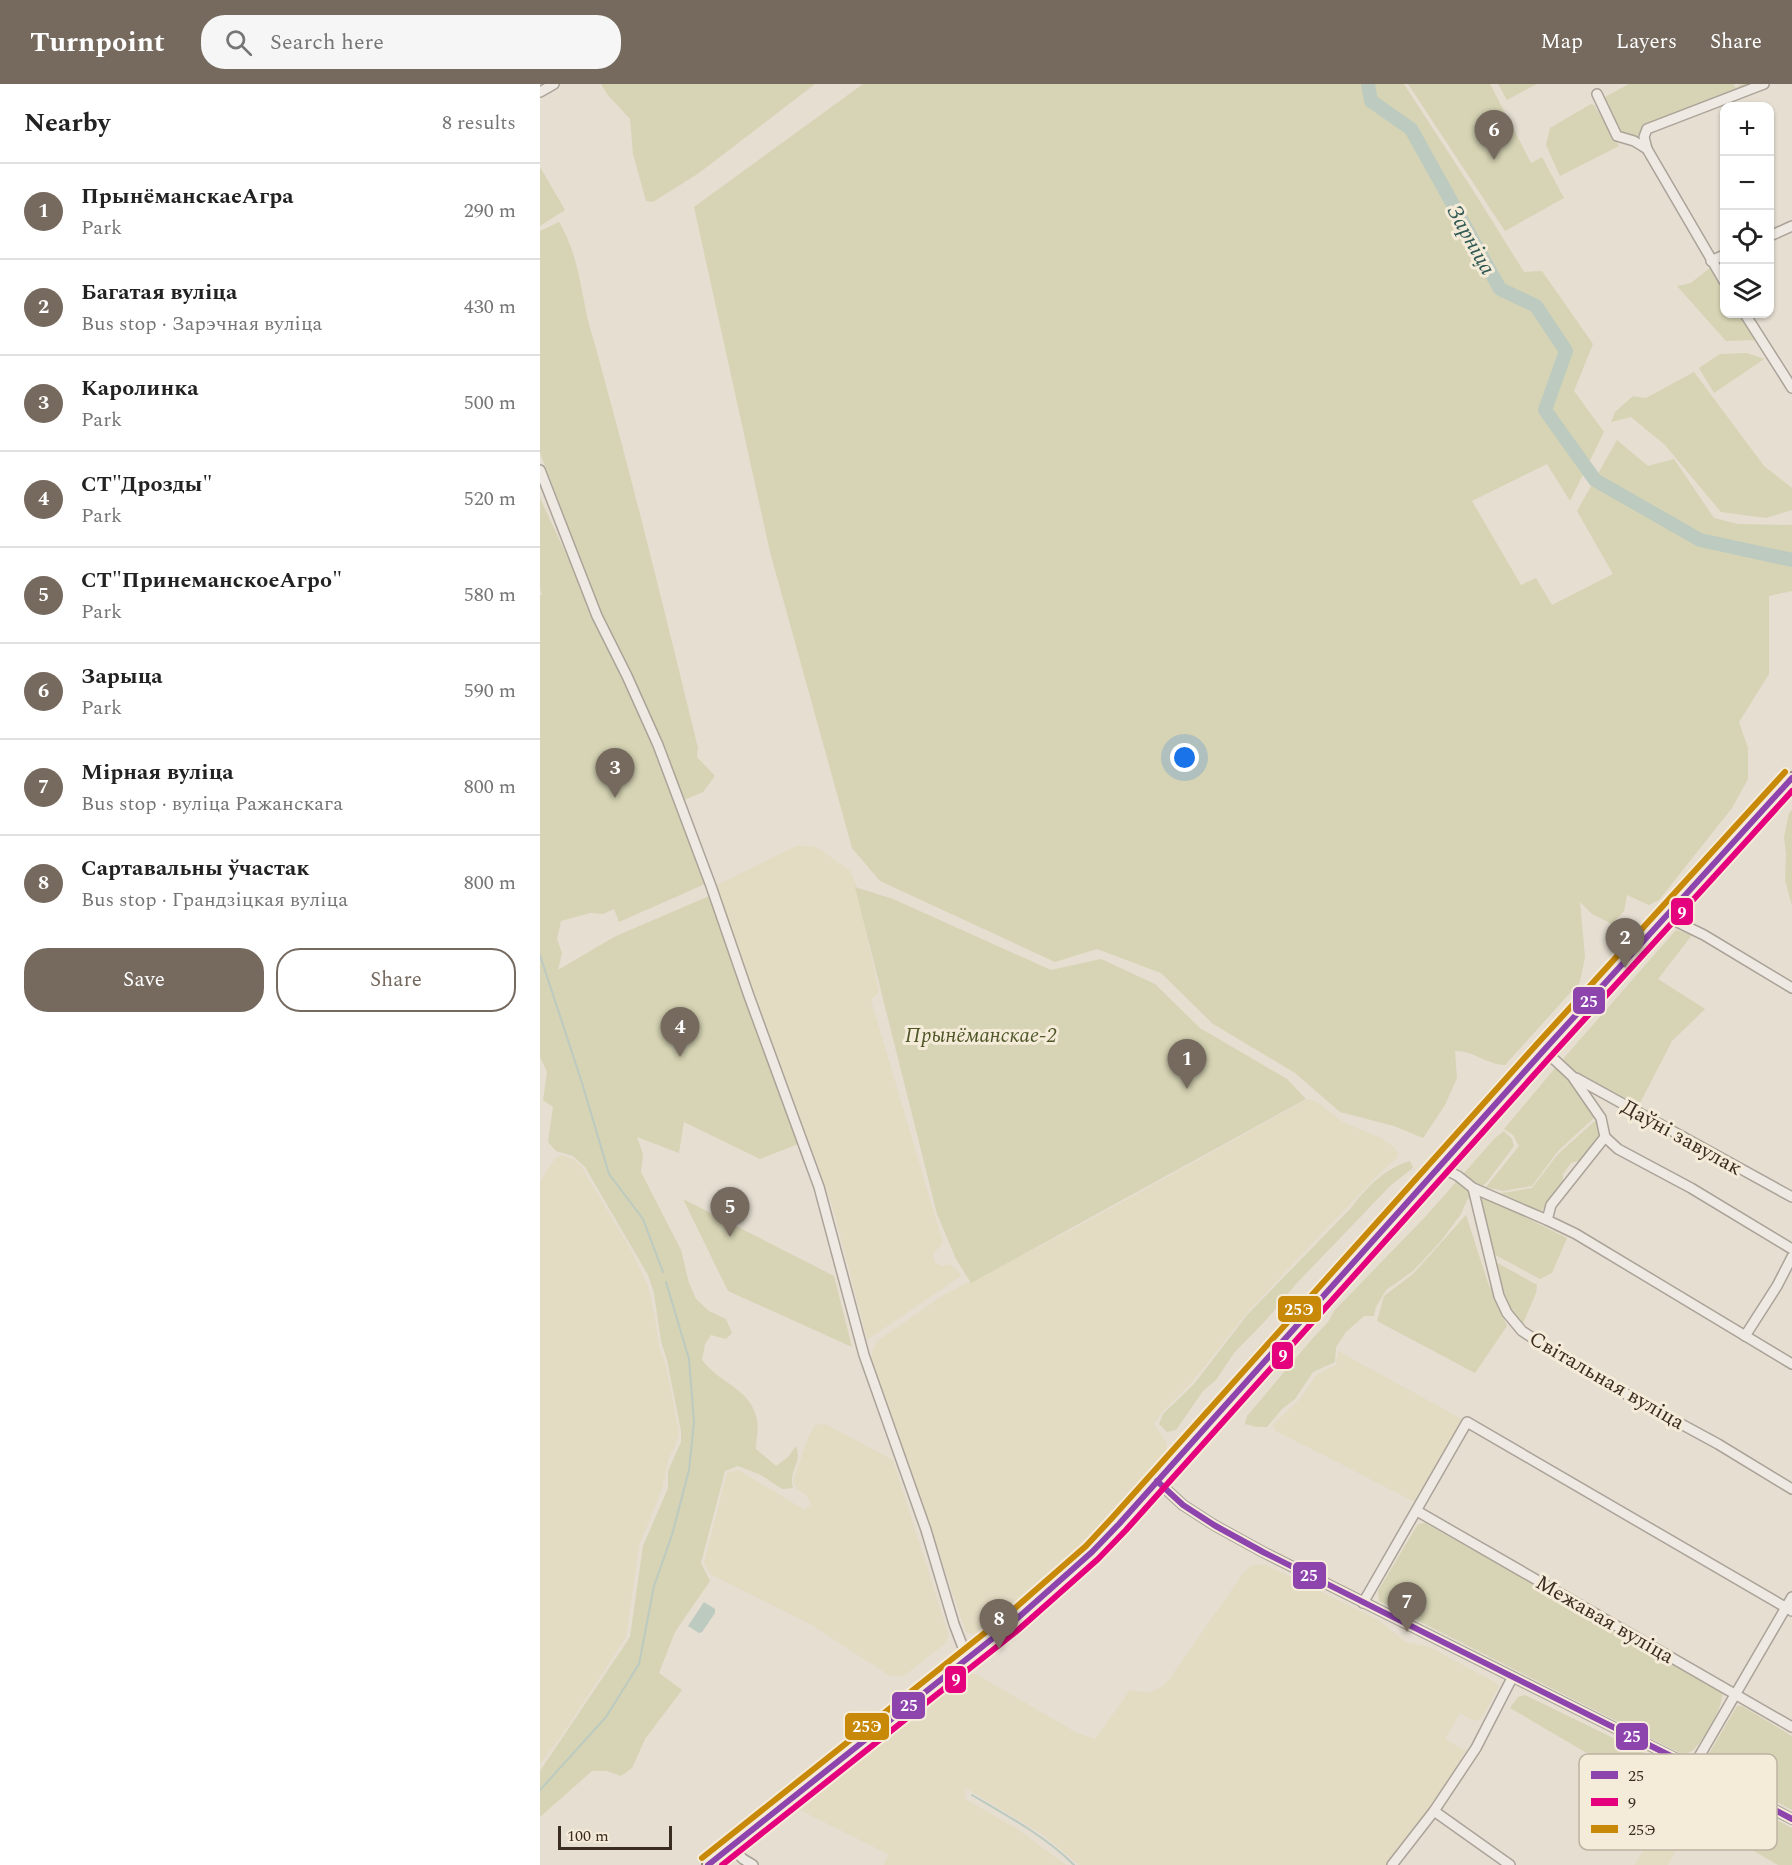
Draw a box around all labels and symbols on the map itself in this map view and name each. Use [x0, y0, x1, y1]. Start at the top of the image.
pin: 6 [1474, 110, 1514, 160]
water label: Зарніца [1438, 198, 1504, 281]
your location [1170, 743, 1199, 772]
pin: 3 [596, 748, 634, 798]
line badge: 9 [1670, 897, 1694, 926]
text: 9 [1678, 901, 1687, 925]
pin: 2 [1606, 918, 1644, 968]
line badge: 25 [1572, 986, 1606, 1015]
text: 25 [1580, 990, 1598, 1014]
pin: 4 [660, 1008, 700, 1057]
park label: Прынёманскае-2 [905, 1020, 1057, 1052]
pin: 1 [1168, 1040, 1206, 1089]
street label: Даўні завулак [1615, 1091, 1748, 1184]
pin: 5 [710, 1188, 750, 1237]
line badge: 25Э [1277, 1295, 1322, 1323]
text: 25Э [1284, 1298, 1314, 1322]
street label: Світальная вуліца [1523, 1323, 1691, 1439]
line badge: 9 [1271, 1341, 1294, 1370]
text: 9 [1279, 1344, 1288, 1368]
line badge: 25 [1292, 1561, 1327, 1590]
text: 25 [1300, 1564, 1318, 1588]
street label: Межавая вуліца [1529, 1567, 1680, 1673]
pin: 7 [1388, 1582, 1426, 1632]
pin: 8 [980, 1600, 1018, 1649]
line badge: 9 [944, 1665, 967, 1694]
text: 9 [952, 1668, 961, 1692]
line badge: 25 [891, 1691, 926, 1720]
text: 25 [900, 1694, 918, 1718]
line badge: 25Э [844, 1712, 890, 1741]
text: 25Э [852, 1715, 882, 1739]
line badge: 25 [1615, 1722, 1649, 1751]
text: 25 [1623, 1725, 1641, 1749]
legend [1579, 1754, 1777, 1850]
text: 25 [1628, 1764, 1644, 1788]
text: 9 [1628, 1791, 1636, 1815]
text: 25Э [1628, 1818, 1656, 1842]
scale bar [558, 1823, 672, 1850]

